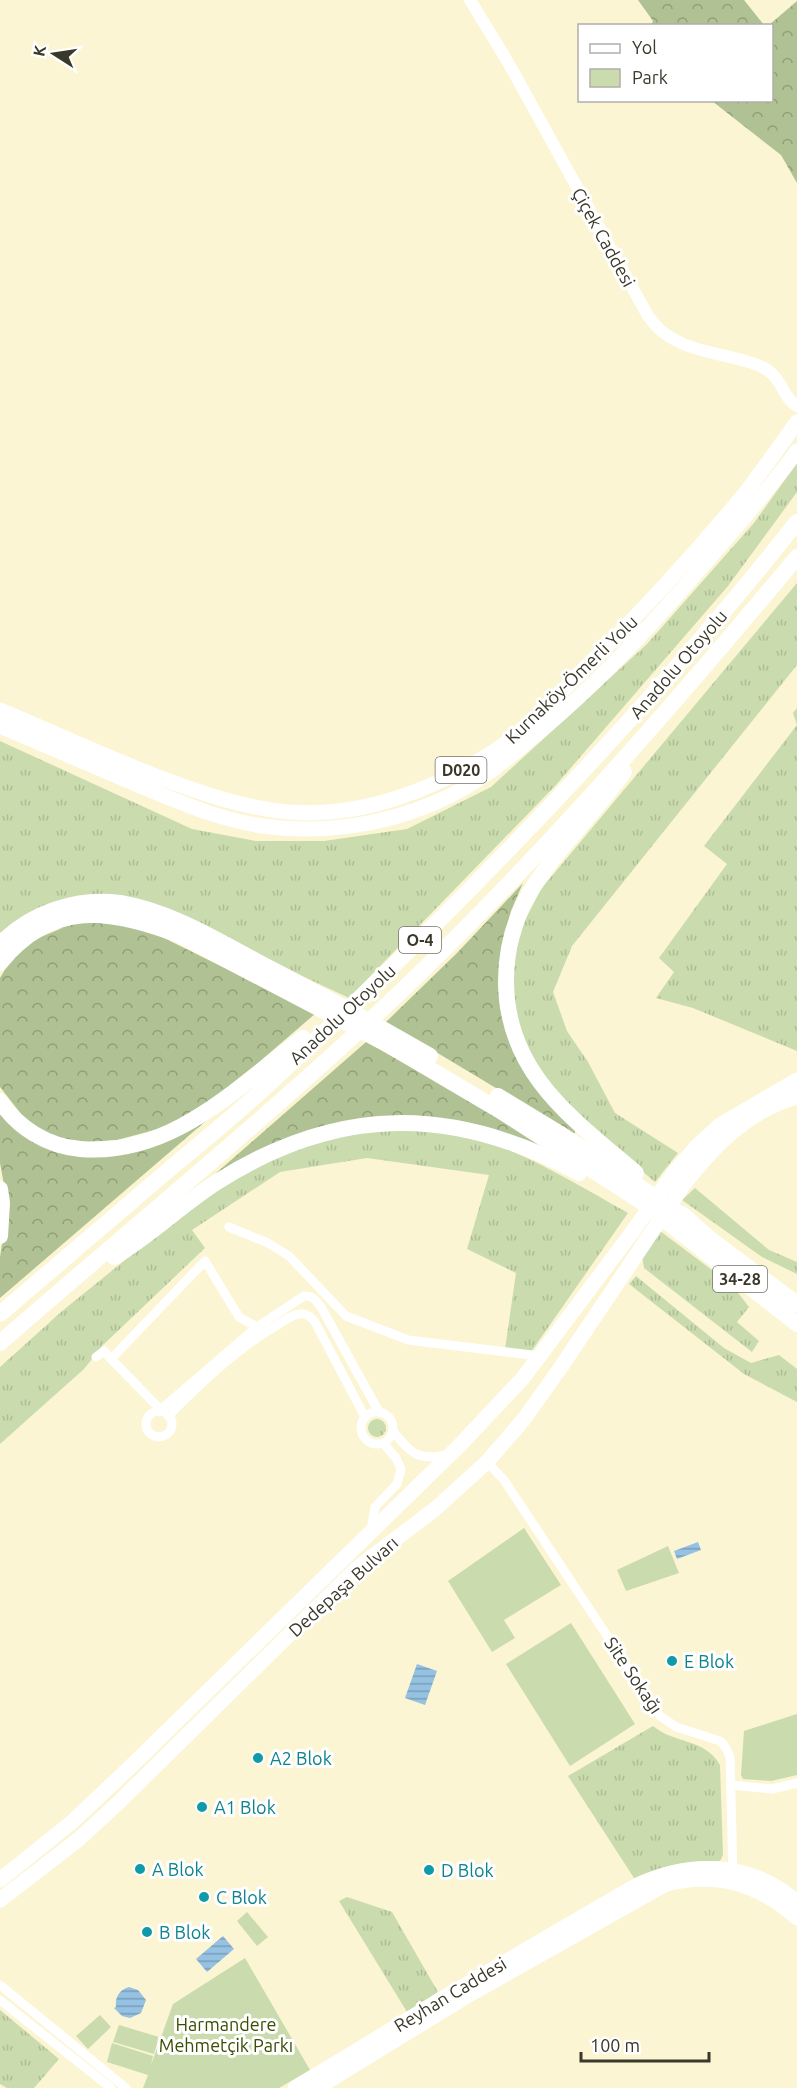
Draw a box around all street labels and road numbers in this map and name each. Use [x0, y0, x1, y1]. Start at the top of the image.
street label: Çiçek Caddesi [569, 184, 639, 290]
street label: Anadolu Otoyolu [625, 606, 731, 722]
street label: Kurnaköy-Ömerli Yolu [501, 611, 641, 747]
road number: D020 [436, 757, 486, 783]
road number: O-4 [399, 927, 441, 953]
street label: Anadolu Otoyolu [285, 960, 399, 1068]
road number: 34-28 [713, 1266, 767, 1292]
street label: Dedepaşa Bulvarı [284, 1532, 402, 1640]
street label: Site Sokağı [601, 1633, 667, 1717]
street label: Reyhan Caddesi [390, 1953, 510, 2035]

